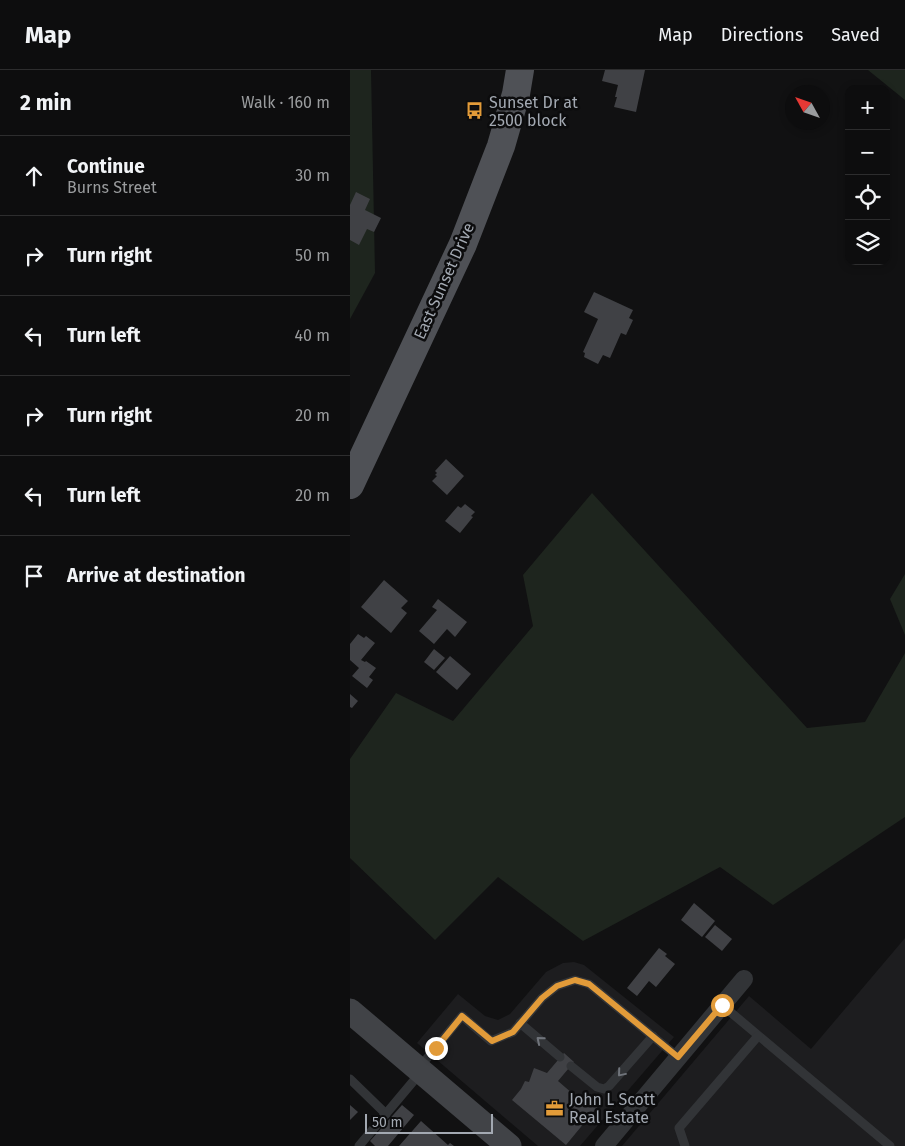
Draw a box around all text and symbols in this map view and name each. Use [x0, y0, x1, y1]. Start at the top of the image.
text: Map [25, 21, 71, 49]
text: Map [658, 24, 693, 46]
text: Directions [721, 24, 803, 46]
text: Saved [831, 24, 880, 46]
north arrow [785, 85, 830, 130]
map controls [845, 85, 890, 265]
button: + [845, 85, 890, 130]
text: 2 min [20, 90, 72, 116]
text: Walk · 160 m [241, 93, 330, 112]
place label: Sunset Dr at 2500 block [489, 93, 578, 130]
bus stop icon: Sunset Dr at 2500 block [465, 101, 485, 121]
button: − [845, 130, 890, 175]
text: Continue [67, 155, 145, 178]
icon: ahead [20, 162, 48, 190]
text: 30 m [295, 166, 330, 185]
button: locate [845, 175, 890, 220]
text: Burns Street [67, 178, 157, 197]
street label: East Sunset Drive [410, 220, 478, 342]
button: layers [845, 220, 890, 265]
icon: right [20, 242, 48, 270]
text: Turn right [67, 244, 152, 267]
text: 50 m [295, 246, 330, 265]
icon: left [20, 322, 48, 350]
text: Turn left [67, 324, 141, 347]
text: 40 m [295, 326, 330, 345]
icon: right [20, 402, 48, 430]
text: Turn right [67, 404, 152, 427]
text: 20 m [295, 406, 330, 425]
icon: left [20, 482, 48, 510]
text: Turn left [67, 484, 141, 507]
text: 20 m [295, 486, 330, 505]
icon: arrive [20, 562, 48, 590]
text: Arrive at destination [67, 564, 246, 587]
route start [711, 994, 734, 1017]
route end [425, 1037, 448, 1060]
one-way arrow [537, 1037, 546, 1046]
one-way arrow [617, 1067, 626, 1076]
place label: John L Scott Real Estate [569, 1090, 656, 1127]
office icon: John L Scott Real Estate [545, 1098, 565, 1118]
scale bar [365, 1111, 492, 1134]
text: 50 m [372, 1114, 403, 1131]

